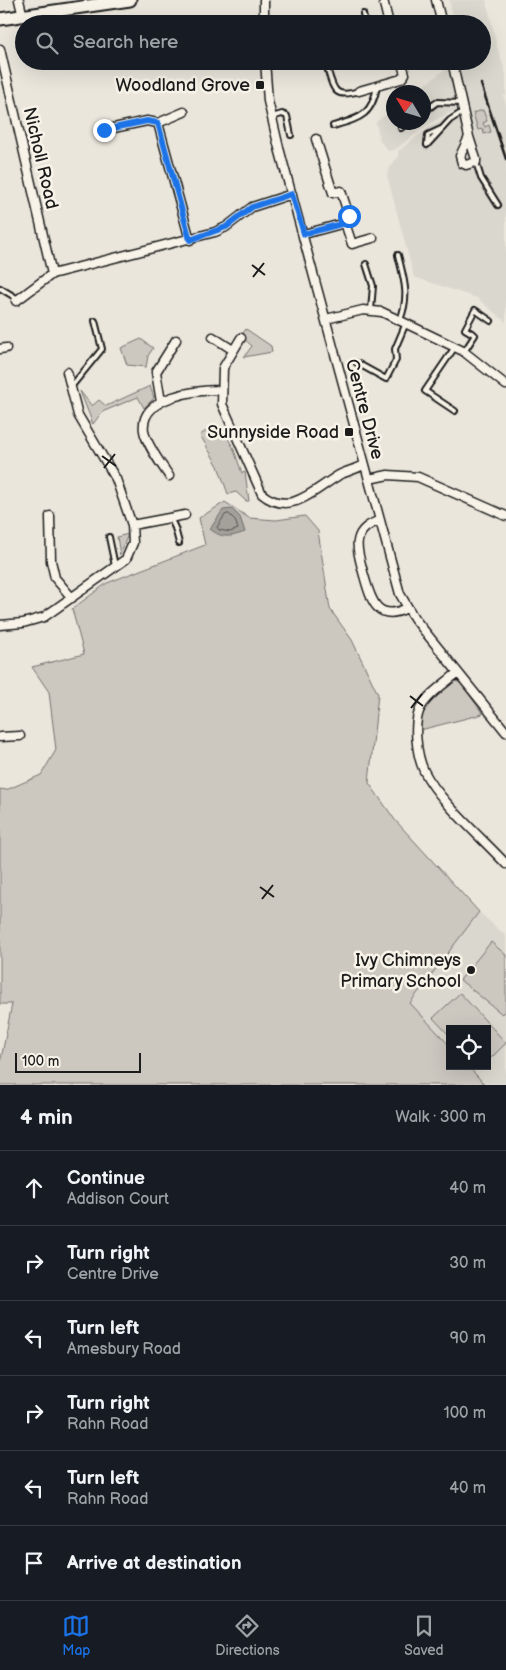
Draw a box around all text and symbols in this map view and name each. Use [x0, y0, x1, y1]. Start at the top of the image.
search box [15, 15, 491, 70]
icon: search [33, 29, 61, 57]
text: Search here [73, 31, 178, 54]
place label: Woodland Grove [116, 75, 250, 96]
marker: Woodland Grove [254, 79, 266, 91]
north arrow [386, 85, 431, 130]
street label: Nicholl Road [19, 105, 62, 211]
route end [93, 119, 116, 142]
route start [338, 205, 361, 228]
street label: Centre Drive [341, 357, 388, 462]
place label: Sunnyside Road [207, 422, 339, 443]
marker: Sunnyside Road [343, 426, 355, 438]
place label: Ivy Chimneys Primary School [340, 950, 461, 992]
marker: Ivy Chimneys Primary School [465, 964, 477, 976]
map controls [446, 1025, 491, 1070]
button: locate [446, 1025, 491, 1070]
scale bar [15, 1050, 141, 1073]
text: 100 m [22, 1053, 59, 1070]
text: 4 min [20, 1105, 73, 1130]
text: Walk · 300 m [395, 1108, 486, 1127]
text: Continue [67, 1167, 145, 1190]
icon: ahead [20, 1174, 48, 1202]
text: 40 m [449, 1179, 486, 1198]
text: Addison Court [67, 1190, 169, 1209]
text: Turn right [67, 1242, 150, 1265]
icon: right [20, 1249, 48, 1277]
text: 30 m [449, 1254, 486, 1273]
text: Centre Drive [67, 1265, 159, 1284]
text: Turn left [67, 1317, 139, 1340]
icon: left [20, 1324, 48, 1352]
text: 90 m [450, 1329, 486, 1348]
text: Amesbury Road [67, 1340, 181, 1359]
text: Turn right [67, 1392, 150, 1415]
icon: right [20, 1399, 48, 1427]
text: 100 m [443, 1404, 486, 1423]
text: Rahn Road [67, 1415, 148, 1434]
text: Turn left [67, 1467, 139, 1490]
icon: left [20, 1474, 48, 1502]
text: 40 m [449, 1479, 486, 1498]
text: Rahn Road [67, 1490, 148, 1509]
icon: arrive [20, 1549, 48, 1577]
text: Arrive at destination [67, 1552, 242, 1575]
tab: Map [62, 1612, 91, 1659]
tab: Directions [215, 1612, 280, 1659]
tab: Saved [404, 1612, 444, 1659]

